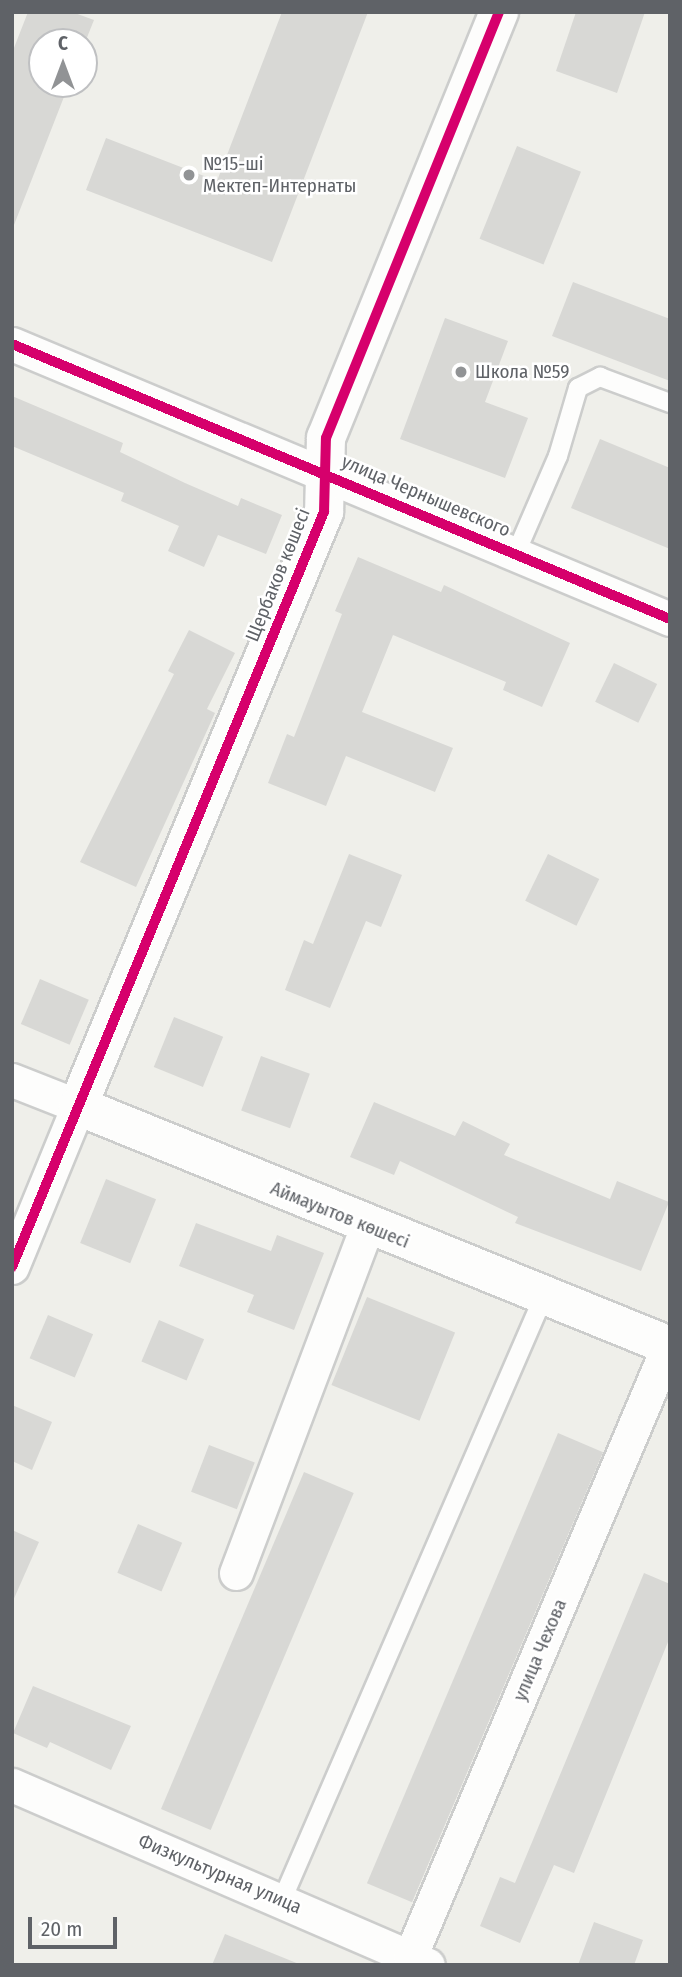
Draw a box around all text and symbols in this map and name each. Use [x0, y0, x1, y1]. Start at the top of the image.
north arrow [28, 28, 98, 98]
text: С [58, 32, 68, 55]
place label: №15-ші Мектеп-Интернаты [203, 153, 356, 197]
marker: №15-ші Мектеп-Интернаты [181, 167, 197, 183]
place label: Школа №59 [475, 361, 570, 383]
marker: Школа №59 [453, 364, 469, 380]
street label: улица Чернышевского [338, 450, 514, 542]
street label: Щербаков көшесі [241, 505, 315, 645]
street label: Аймауытов көшесі [267, 1177, 413, 1253]
street label: улица Чехова [508, 1596, 572, 1704]
street label: Физкультурная улица [135, 1829, 305, 1919]
scale bar [32, 1904, 121, 1948]
text: 20 m [41, 1916, 82, 1942]

